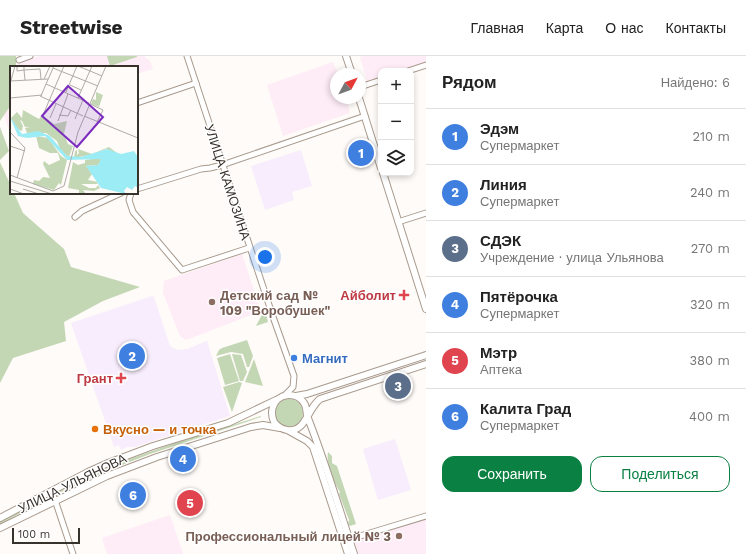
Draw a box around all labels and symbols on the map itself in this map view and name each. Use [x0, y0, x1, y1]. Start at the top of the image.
inset map [10, 66, 138, 194]
north arrow [330, 68, 366, 104]
street label: УЛИЦА КАМОЗИНА [202, 122, 253, 242]
pin: 1 [348, 138, 374, 168]
your location [255, 247, 275, 267]
place label: Детский сад № 109 "Воробушек" [220, 288, 330, 318]
place label: Айболит [340, 288, 396, 303]
marker: Айболит [399, 290, 409, 300]
marker: Детский сад № 109 "Воробушек" [207, 297, 217, 307]
pin: 2 [119, 341, 145, 371]
place label: Магнит [302, 351, 348, 366]
marker: Магнит [289, 353, 299, 363]
place label: Грант [77, 371, 113, 386]
pin: 3 [385, 371, 411, 401]
marker: Грант [116, 373, 126, 383]
place label: Вкусно — и точка [103, 422, 217, 437]
marker: Вкусно — и точка [90, 424, 100, 434]
pin: 4 [170, 444, 196, 474]
street label: УЛИЦА УЛЬЯНОВА [16, 451, 129, 516]
pin: 6 [120, 480, 146, 510]
pin: 5 [177, 488, 203, 518]
scale bar [12, 526, 80, 545]
place label: Профессиональный лицей № 3 [185, 529, 391, 544]
marker: Профессиональный лицей № 3 [394, 531, 404, 541]

